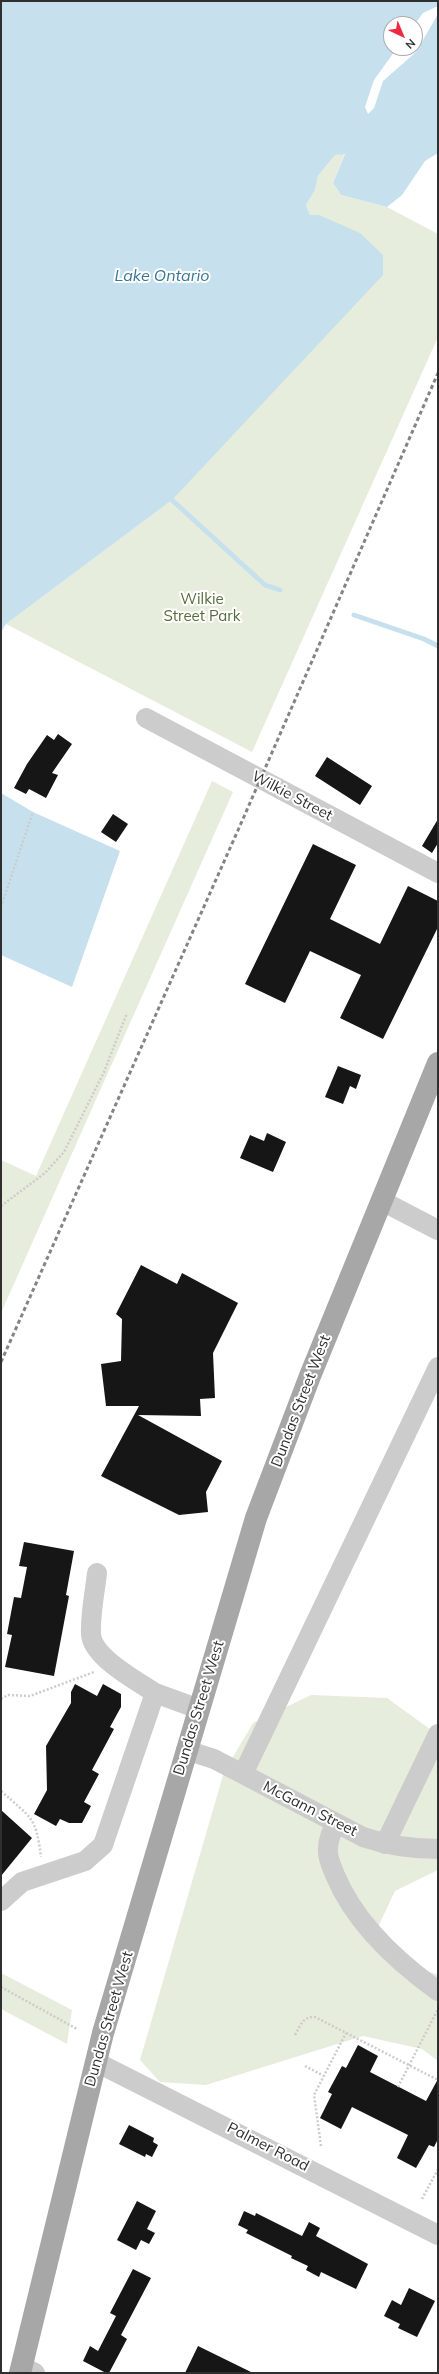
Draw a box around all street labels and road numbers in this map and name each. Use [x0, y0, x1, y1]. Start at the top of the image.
street label: Wilkie Street [249, 767, 335, 825]
street label: Dundas Street West [268, 1332, 334, 1470]
street label: Dundas Street West [170, 1638, 228, 1778]
street label: McGann Street [260, 1778, 360, 1840]
street label: Dundas Street West [81, 1949, 137, 2089]
street label: Palmer Road [224, 2119, 312, 2175]

